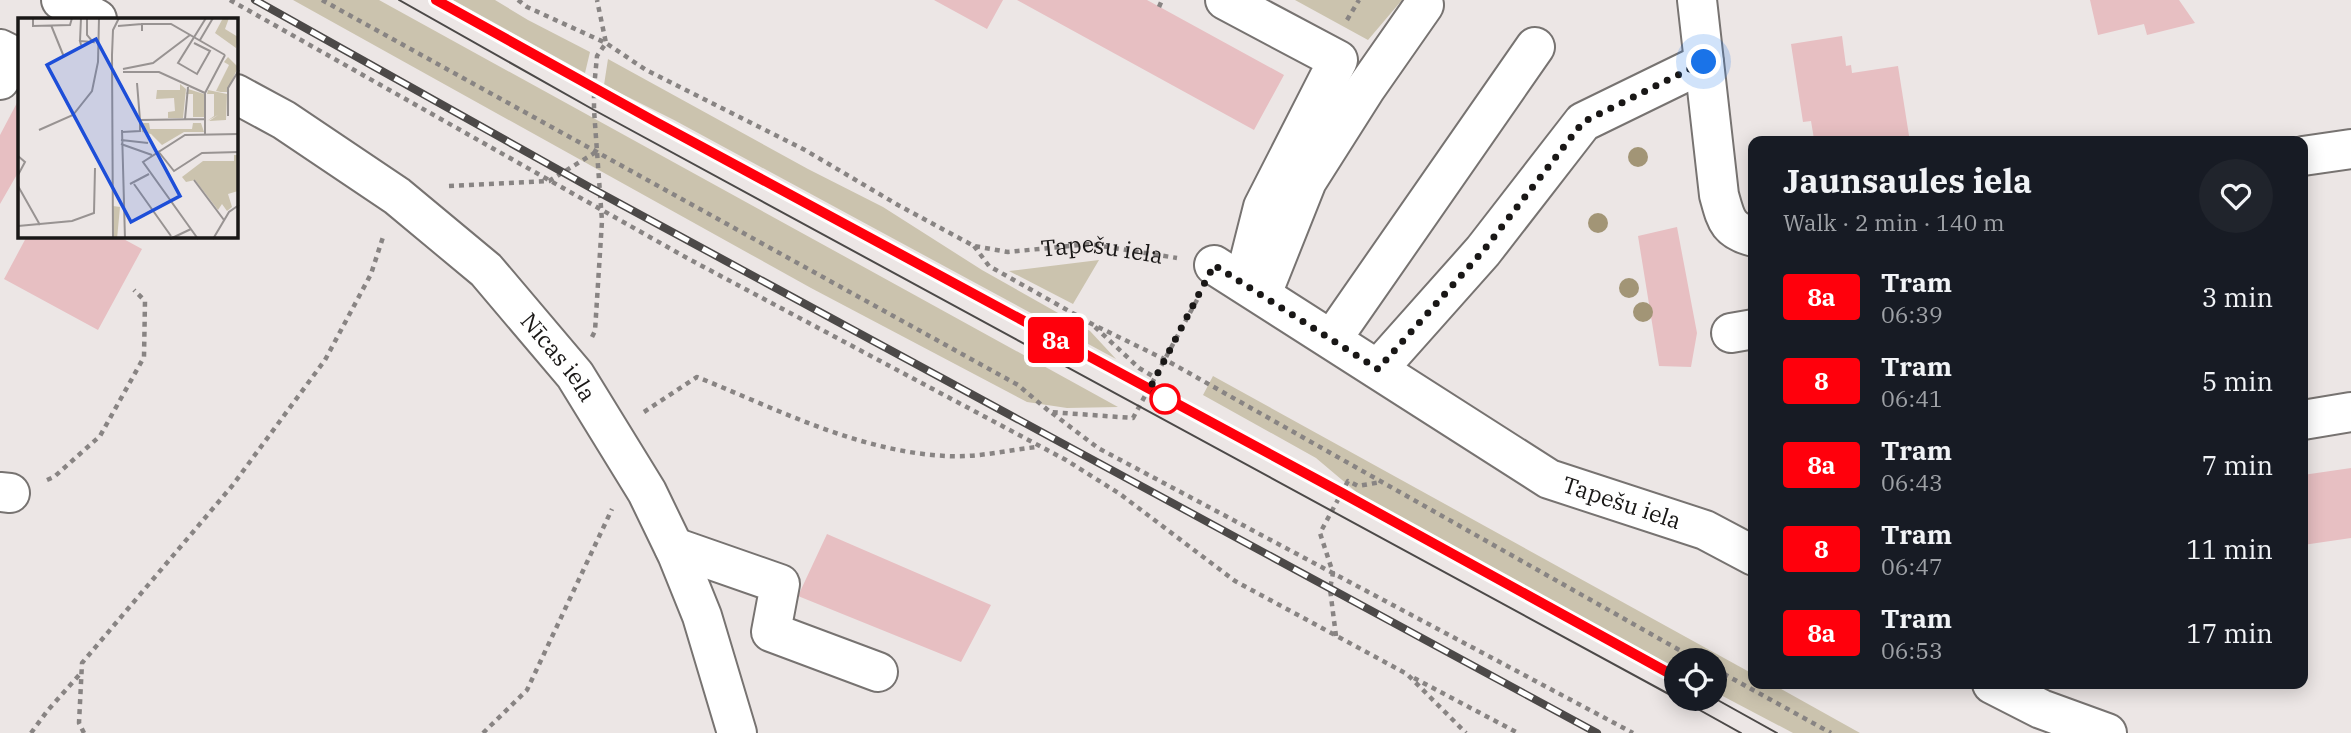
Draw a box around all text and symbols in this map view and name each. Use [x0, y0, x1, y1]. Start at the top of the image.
inset map [18, 18, 238, 238]
your location [1686, 44, 1721, 79]
text: Jaunsaules iela [1783, 159, 2032, 202]
button: heart [2199, 159, 2273, 233]
text: Walk · 2 min · 140 m [1783, 207, 2005, 237]
street label: Tapešu iela [1039, 228, 1165, 270]
text: Tram [1881, 265, 1952, 299]
text: 3 min [2202, 280, 2273, 314]
text: 8a [1807, 281, 1836, 313]
text: 06:39 [1881, 299, 1943, 329]
street label: Nīcas iela [515, 306, 604, 407]
line badge: 8a [1024, 317, 1088, 363]
text: 8a [1042, 324, 1070, 356]
text: Tram [1881, 349, 1952, 383]
text: 5 min [2202, 364, 2273, 398]
text: 8 [1814, 365, 1829, 397]
text: 06:41 [1881, 383, 1943, 413]
unlabelled marker [1150, 384, 1180, 414]
text: Tram [1881, 433, 1952, 467]
text: 7 min [2202, 448, 2273, 482]
text: 8a [1807, 449, 1836, 481]
text: 06:43 [1881, 467, 1943, 497]
street label: Tapešu iela [1559, 468, 1685, 535]
text: Tram [1881, 517, 1952, 551]
text: 11 min [2186, 532, 2273, 566]
text: 8 [1814, 533, 1829, 565]
text: 06:47 [1881, 551, 1943, 581]
text: Tram [1881, 601, 1952, 635]
text: 17 min [2186, 616, 2273, 650]
text: 8a [1807, 617, 1836, 649]
text: 06:53 [1881, 635, 1943, 665]
map controls [1664, 648, 1727, 711]
button: locate [1664, 648, 1727, 711]

